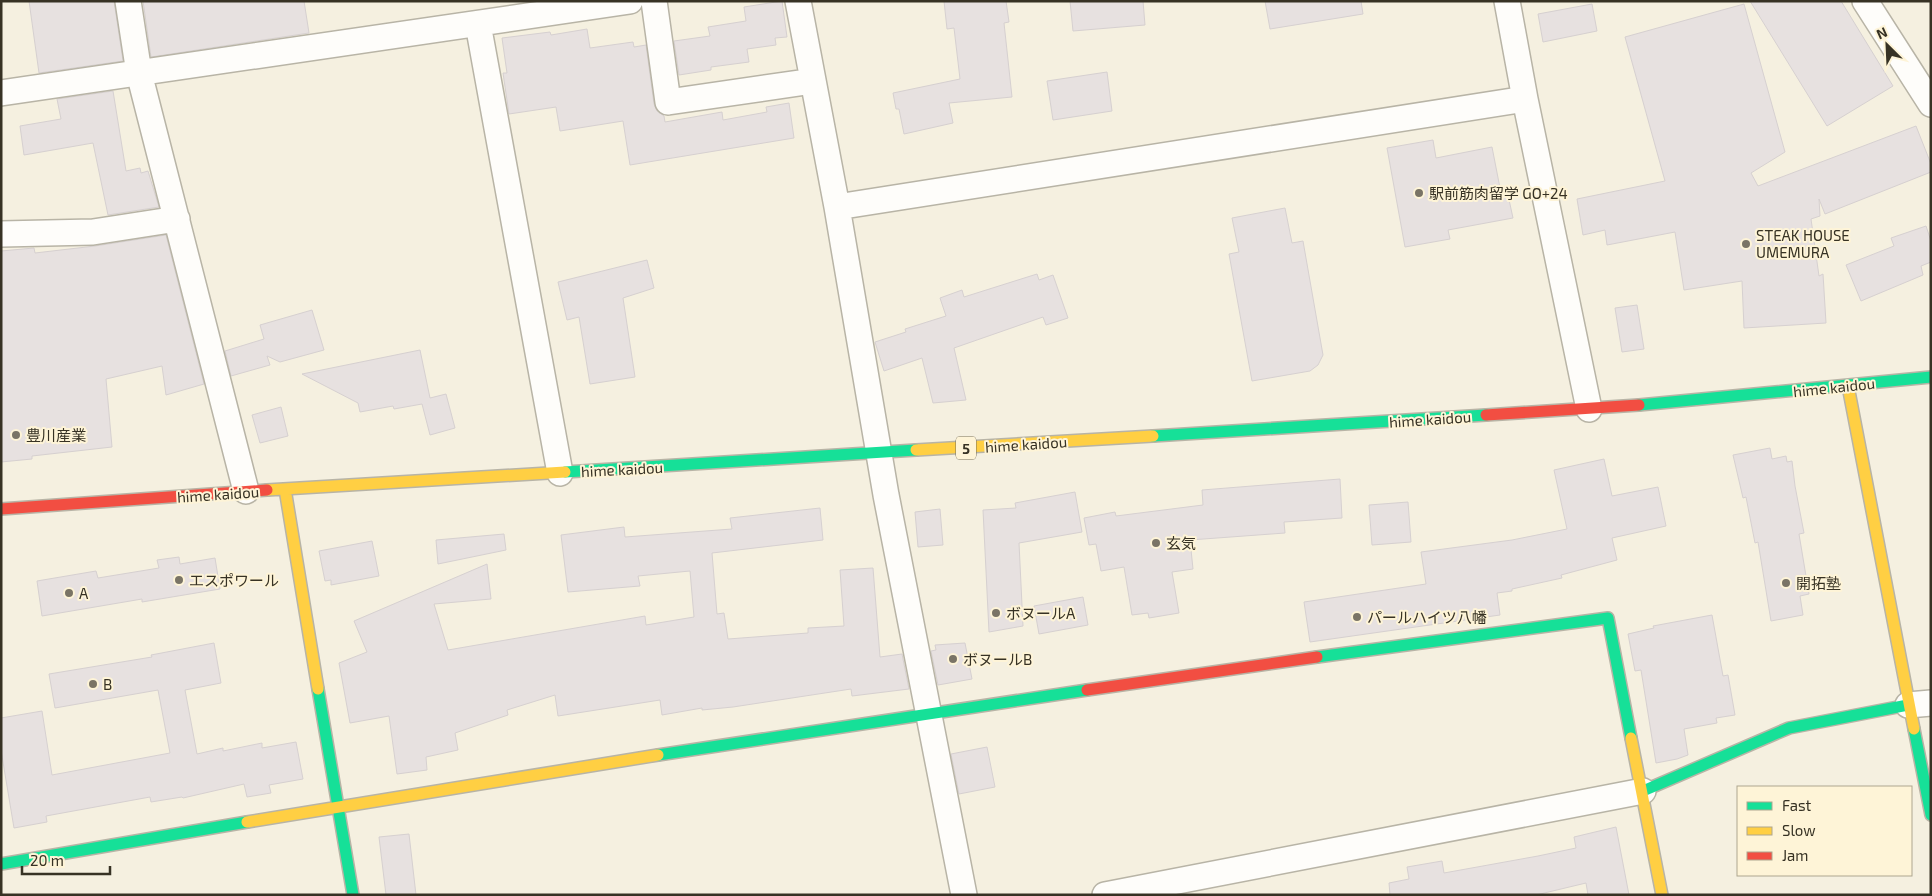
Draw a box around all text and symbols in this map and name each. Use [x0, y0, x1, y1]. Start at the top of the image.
north arrow [1862, 20, 1912, 70]
text: N [1873, 23, 1890, 42]
place label: 駅前筋肉留学 GO+24 [1429, 184, 1568, 202]
marker: 駅前筋肉留学 GO+24 [1413, 187, 1425, 199]
place label: STEAK HOUSE UMEMURA [1756, 226, 1850, 261]
marker: STEAK HOUSE UMEMURA [1740, 238, 1752, 250]
street label: hime kaidou [1792, 374, 1876, 400]
street label: hime kaidou [1388, 407, 1472, 431]
place label: 豊川産業 [26, 426, 86, 444]
marker: 豊川産業 [10, 429, 22, 441]
street label: hime kaidou [984, 432, 1068, 456]
road number: 5 [956, 436, 976, 459]
street label: hime kaidou [580, 458, 664, 480]
street label: hime kaidou [176, 482, 260, 506]
place label: 玄気 [1166, 534, 1196, 552]
marker: 玄気 [1150, 537, 1162, 549]
place label: エスポワール [189, 571, 279, 589]
marker: エスポワール [173, 574, 185, 586]
place label: 開拓塾 [1796, 574, 1841, 592]
marker: 開拓塾 [1780, 577, 1792, 589]
place label: A [79, 584, 89, 602]
marker: A [63, 587, 75, 599]
place label: ボヌールA [1006, 604, 1076, 622]
marker: ボヌールA [990, 607, 1002, 619]
place label: パールハイツ八幡 [1367, 608, 1487, 626]
marker: パールハイツ八幡 [1351, 611, 1363, 623]
place label: ボヌールB [963, 650, 1032, 668]
marker: ボヌールB [947, 653, 959, 665]
place label: B [103, 675, 112, 693]
marker: B [87, 678, 99, 690]
legend [1737, 786, 1912, 876]
text: Fast [1782, 796, 1812, 814]
text: Slow [1782, 821, 1816, 839]
scale bar [22, 844, 110, 876]
text: Jam [1782, 846, 1808, 864]
text: 20 m [30, 851, 64, 869]

